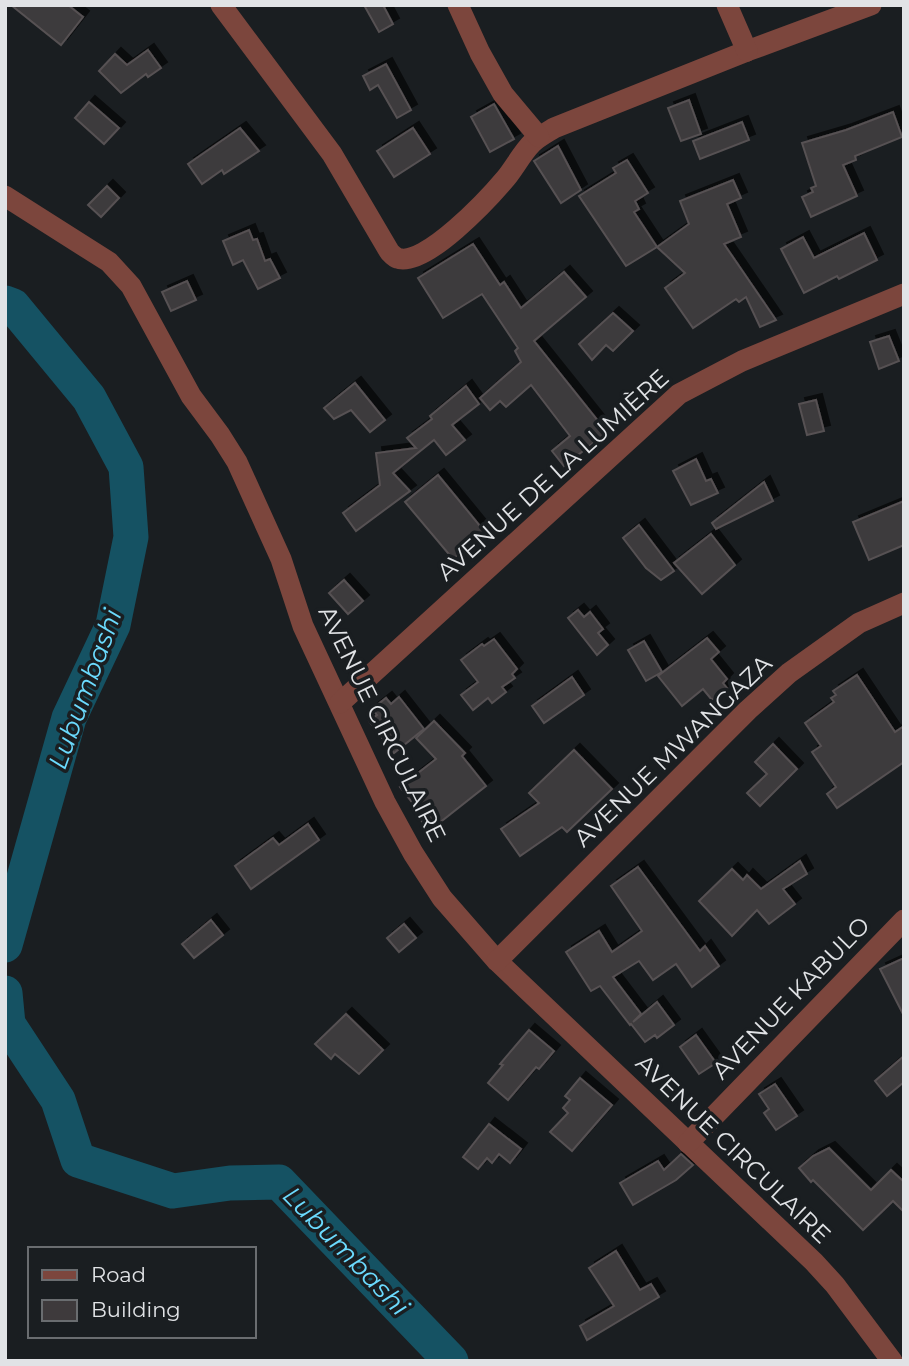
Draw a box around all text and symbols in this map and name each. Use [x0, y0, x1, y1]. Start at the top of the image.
street label: AVENUE DE LA LUMIÈRE [431, 363, 675, 586]
street label: AVENUE CIRCULAIRE [313, 601, 452, 847]
water label: Lubumbashi [41, 604, 129, 773]
street label: AVENUE MWANGAZA [568, 648, 778, 853]
street label: AVENUE KABULO [706, 910, 876, 1085]
street label: AVENUE CIRCULAIRE [630, 1048, 837, 1249]
water label: Lubumbashi [276, 1180, 416, 1323]
legend [28, 1247, 256, 1338]
text: Road [91, 1262, 146, 1287]
text: Building [91, 1297, 181, 1322]

